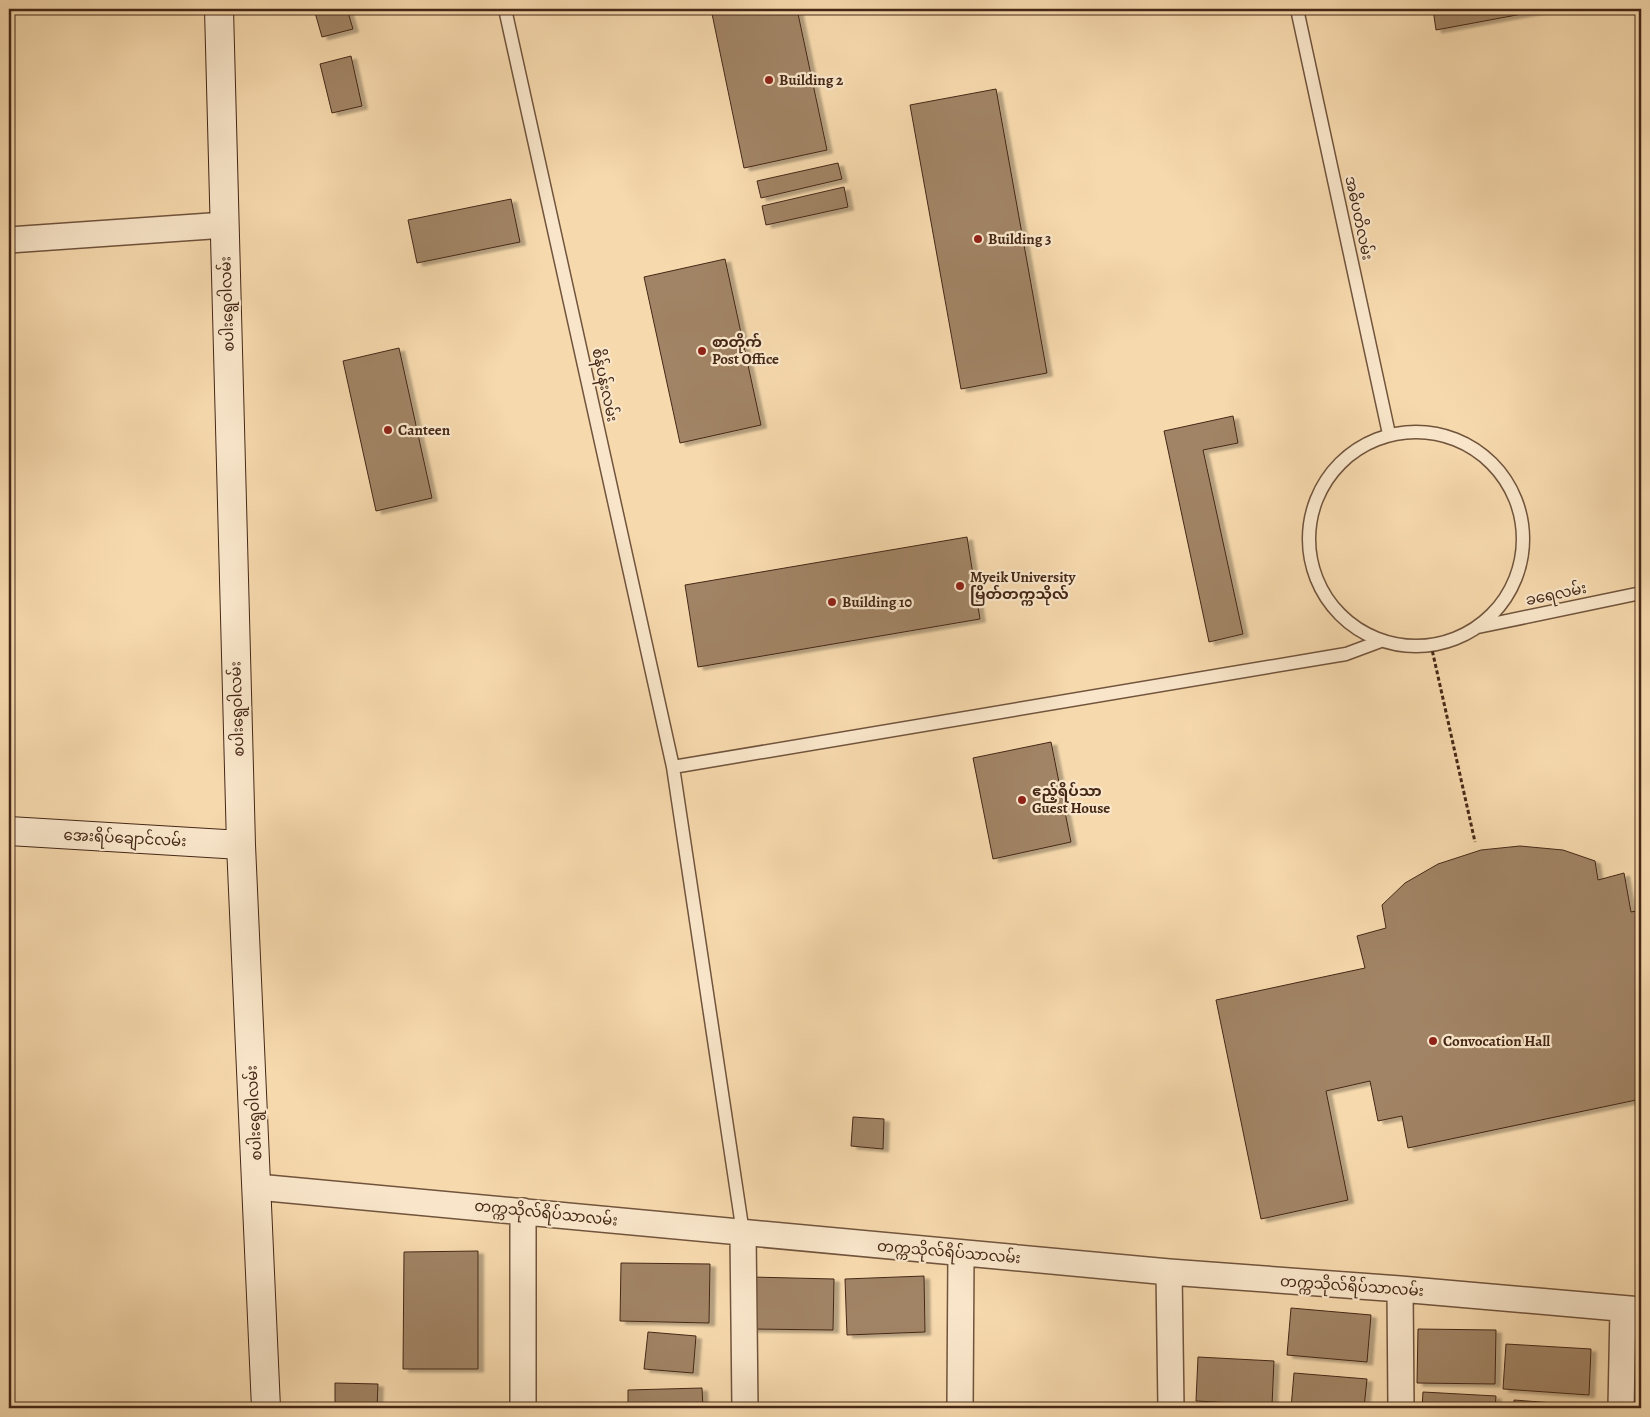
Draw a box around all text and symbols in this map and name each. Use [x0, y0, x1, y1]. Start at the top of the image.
place label: Building 2 [779, 70, 844, 90]
marker: Building 2 [763, 74, 775, 86]
street label: အဓိပတိလမ်း [1340, 174, 1378, 262]
place label: Building 3 [988, 229, 1052, 249]
marker: Building 3 [972, 233, 984, 245]
street label: စပါးရွေဝါလမ်း [215, 256, 241, 352]
place label: စာတိုက် Post Office [712, 332, 779, 369]
marker: စာတိုက် Post Office [696, 345, 708, 357]
street label: စိန်ပန်းလမ်း [585, 346, 623, 424]
place label: Canteen [398, 420, 451, 440]
marker: Canteen [382, 424, 394, 436]
place label: Myeik University မြိတ်တက္ကသိုလ် [970, 567, 1077, 606]
street label: ခရေလမ်း [1524, 578, 1589, 612]
marker: Myeik University မြိတ်တက္ကသိုလ် [954, 580, 966, 592]
place label: Building 10 [842, 592, 912, 612]
marker: Building 10 [826, 596, 838, 608]
street label: စပါးရွေဝါလမ်း [225, 661, 251, 757]
place label: ဧည့်ရိပ်သာ Guest House [1032, 781, 1110, 818]
marker: ဧည့်ရိပ်သာ Guest House [1016, 794, 1028, 806]
street label: အေးရိပ်ချောင်လမ်း [63, 825, 187, 853]
place label: Convocation Hall [1443, 1031, 1550, 1051]
marker: Convocation Hall [1427, 1035, 1439, 1047]
street label: စပါးရွေဝါလမ်း [242, 1065, 268, 1161]
street label: တက္ကသိုလ်ရိပ်သာလမ်း [473, 1196, 619, 1232]
street label: တက္ကသိုလ်ရိပ်သာလမ်း [876, 1236, 1022, 1270]
street label: တက္ကသိုလ်ရိပ်သာလမ်း [1279, 1271, 1424, 1303]

